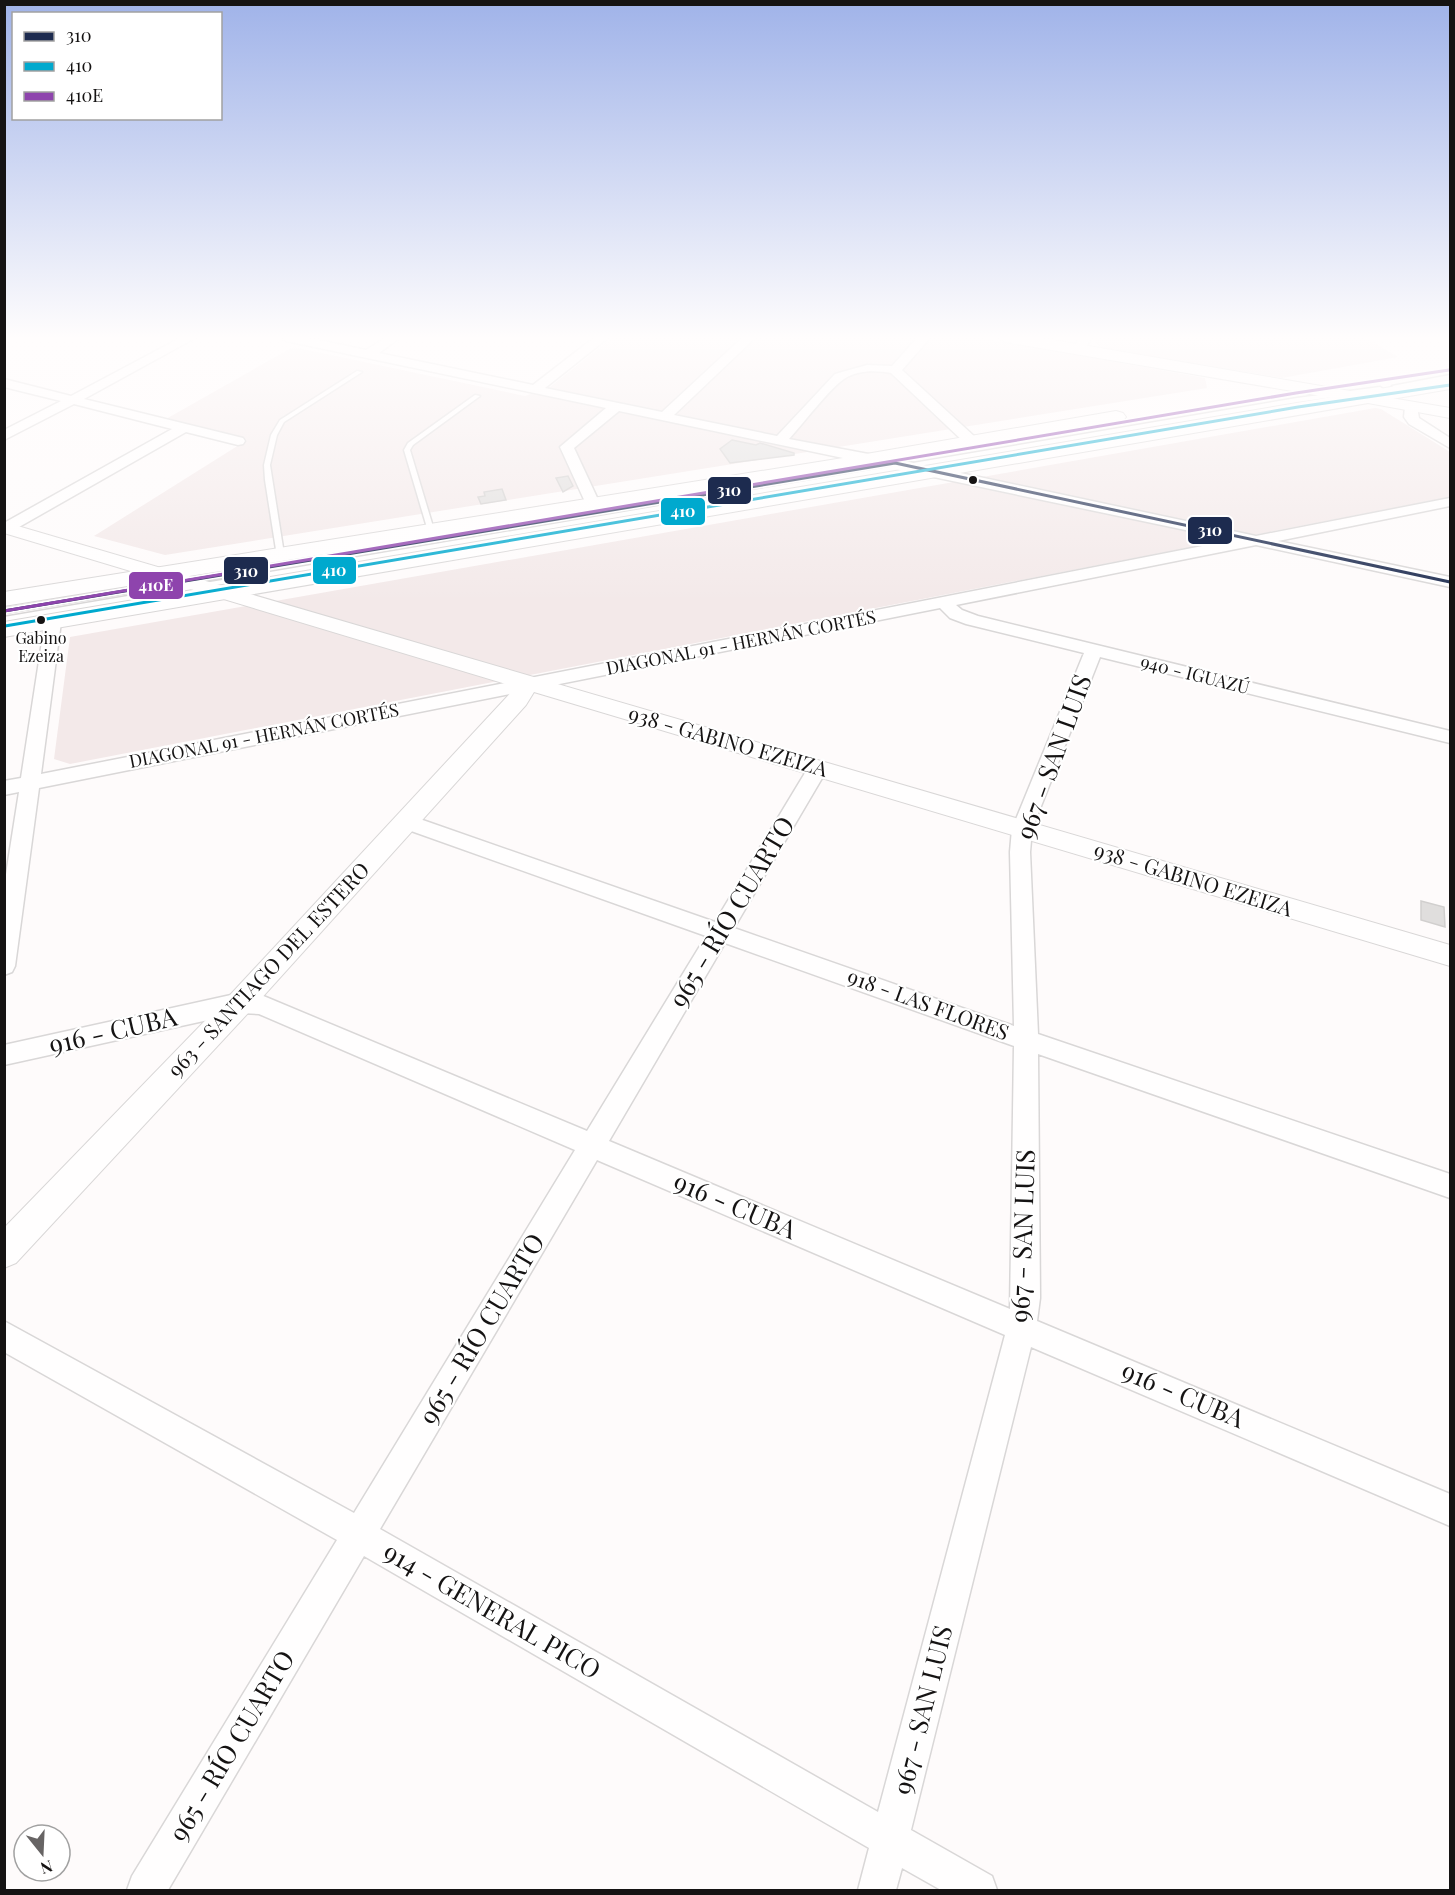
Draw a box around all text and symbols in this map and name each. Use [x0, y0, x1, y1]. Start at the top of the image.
legend [12, 12, 222, 120]
text: 310 [66, 23, 92, 47]
text: 410 [66, 53, 92, 77]
text: 410E [66, 83, 103, 107]
unlabelled marker [967, 474, 979, 486]
line badge: 310 [707, 476, 752, 505]
text: 310 [717, 479, 741, 500]
line badge: 410 [660, 497, 706, 526]
text: 410 [671, 500, 695, 521]
line badge: 310 [1187, 516, 1233, 545]
text: 310 [1198, 519, 1222, 540]
line badge: 310 [223, 556, 269, 585]
line badge: 410 [312, 556, 357, 585]
text: 410 [322, 559, 346, 580]
text: 310 [234, 560, 258, 581]
line badge: 410E [128, 571, 184, 600]
text: 410E [138, 574, 174, 595]
street label: DIAGONAL 91 - HERNÁN CORTÉS [604, 604, 878, 680]
marker: Gabino Ezeiza [35, 614, 47, 626]
place label: Gabino Ezeiza [15, 627, 67, 666]
street label: 940 - IGUAZÚ [1138, 649, 1252, 699]
street label: 967 - SAN LUIS [1007, 669, 1099, 844]
street label: DIAGONAL 91 - HERNÁN CORTÉS [127, 697, 401, 773]
street label: 938 - GABINO EZEIZA [626, 698, 832, 782]
street label: 965 - RÍO CUARTO [660, 809, 802, 1013]
street label: 938 - GABINO EZEIZA [1091, 835, 1297, 922]
street label: 963 - SANTIAGO DEL ESTERO [160, 855, 375, 1082]
street label: 918 - LAS FLORES [844, 961, 1013, 1045]
street label: 916 - CUBA [45, 998, 181, 1061]
street label: 967 - SAN LUIS [1001, 1149, 1042, 1323]
street label: 916 - CUBA [669, 1163, 803, 1246]
street label: 965 - RÍO CUARTO [410, 1226, 552, 1430]
street label: 916 - CUBA [1117, 1352, 1251, 1435]
street label: 914 - GENERAL PICO [378, 1533, 608, 1686]
street label: 967 - SAN LUIS [884, 1621, 959, 1798]
street label: 965 - RÍO CUARTO [160, 1643, 302, 1847]
north arrow [12, 1823, 72, 1883]
text: N [38, 1856, 56, 1880]

